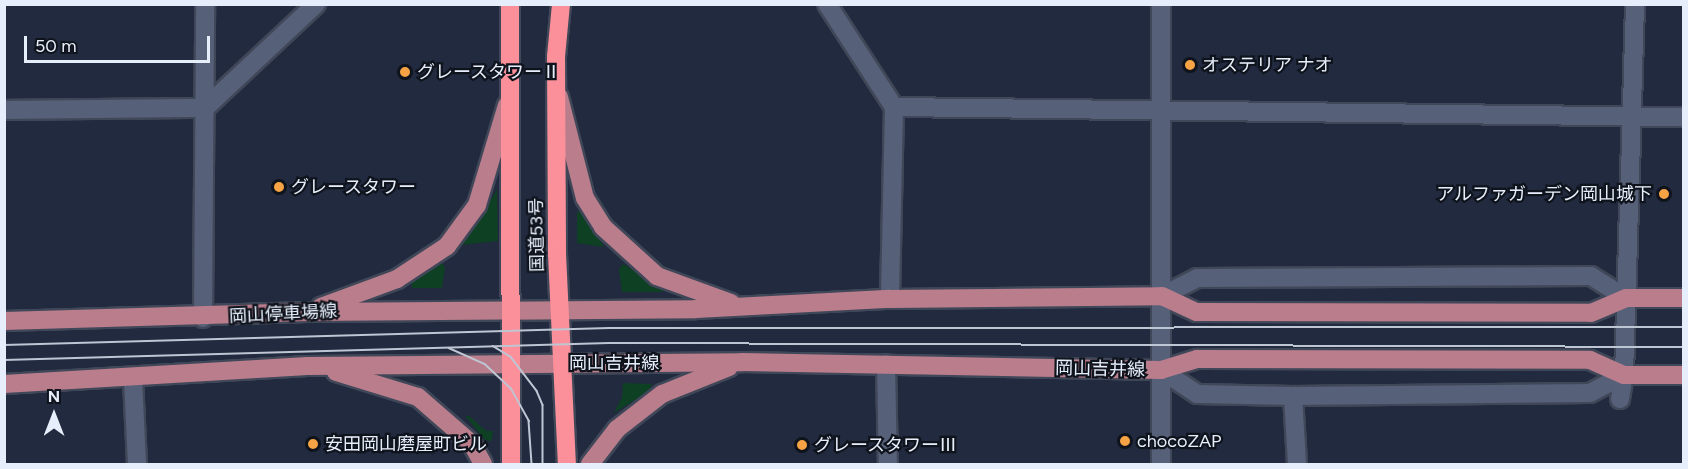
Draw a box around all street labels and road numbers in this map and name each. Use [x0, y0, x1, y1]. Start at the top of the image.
street label: 国道53号 [526, 198, 548, 272]
street label: 岡山停車場線 [229, 300, 337, 328]
street label: 岡山吉井線 [569, 352, 659, 374]
street label: 岡山吉井線 [1055, 357, 1145, 381]

